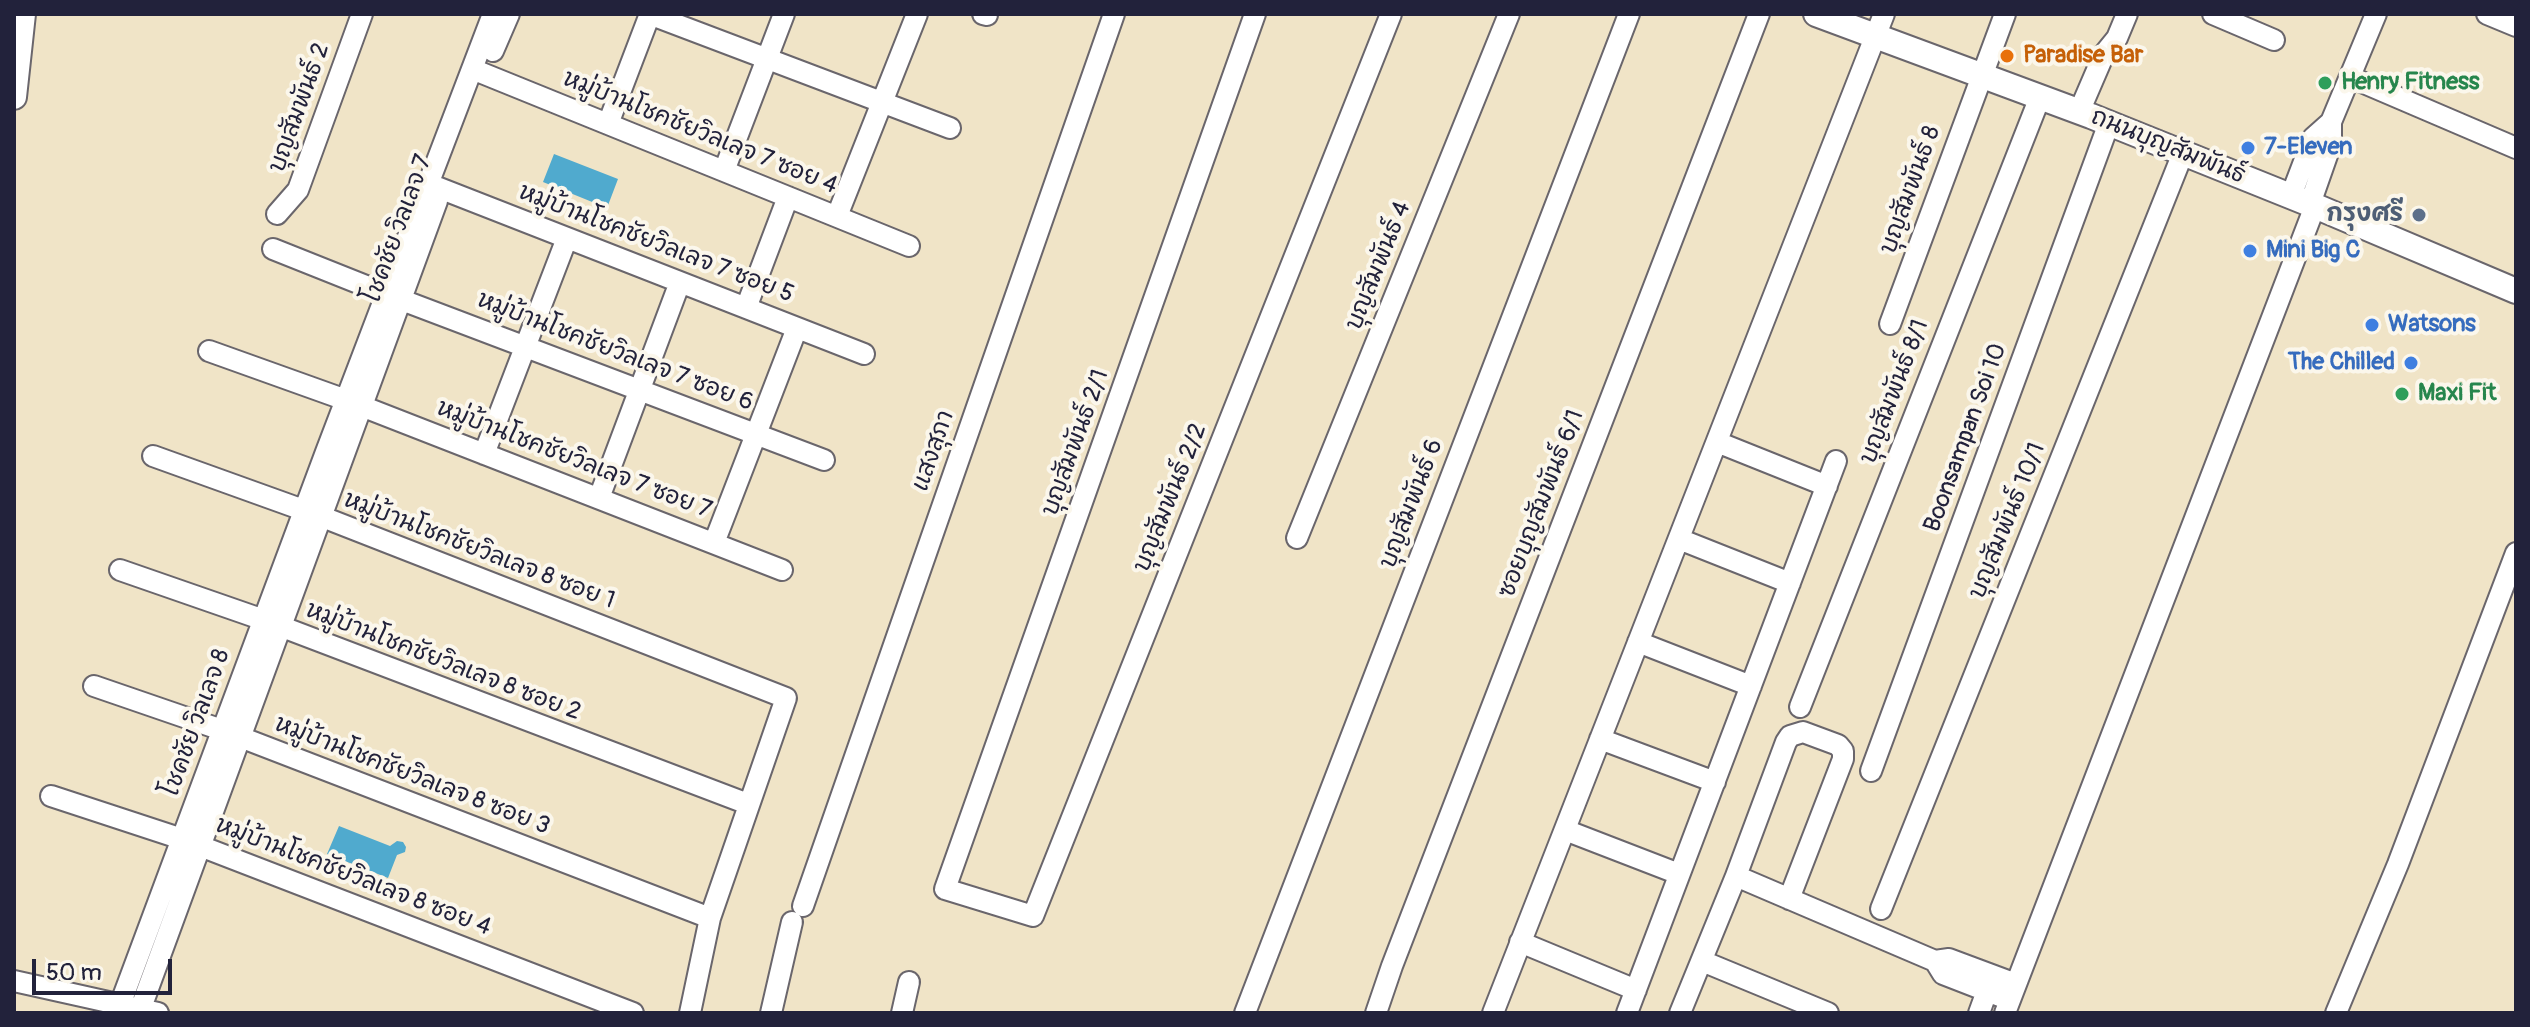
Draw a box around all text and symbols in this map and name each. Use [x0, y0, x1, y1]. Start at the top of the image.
street label: บุญสัมพันธ์ 2 [263, 40, 337, 176]
place label: Paradise Bar [2023, 42, 2143, 70]
marker: Paradise Bar [1998, 47, 2016, 65]
street label: หมู่บ้านโชคชัยวิลเลจ 7 ซอย 4 [559, 65, 841, 201]
place label: Henry Fitness [2341, 69, 2479, 97]
marker: Henry Fitness [2316, 74, 2334, 92]
street label: ถนนบุญสัมพันธ์ [2087, 103, 2249, 191]
street label: บุญสัมพันธ์ 8 [1875, 122, 1947, 258]
place label: 7-Eleven [2264, 134, 2353, 162]
marker: 7-Eleven [2239, 139, 2257, 157]
street label: โชคชัย วิลเลจ 7 [359, 151, 439, 307]
street label: หมู่บ้านโชคชัยวิลเลจ 7 ซอย 5 [514, 178, 798, 310]
street label: บุญสัมพันธ์ 4 [1340, 198, 1418, 334]
place label: กรุงศรี [2326, 201, 2403, 229]
marker: กรุงศรี [2410, 206, 2428, 224]
place label: Mini Big C [2266, 237, 2360, 265]
marker: Mini Big C [2241, 242, 2259, 260]
street label: หมู่บ้านโชคชัยวิลเลจ 7 ซอย 6 [473, 286, 757, 418]
place label: Watsons [2388, 311, 2476, 339]
street label: บุญสัมพันธ์ 8/1 [1854, 316, 1936, 468]
marker: Watsons [2363, 316, 2381, 334]
street label: Boonsampan Soi 10 [1919, 340, 2013, 536]
place label: The Chilled [2288, 349, 2395, 377]
marker: The Chilled [2402, 354, 2420, 372]
street label: บุญสัมพันธ์ 2/1 [1036, 366, 1116, 520]
place label: Maxi Fit [2418, 380, 2496, 408]
marker: Maxi Fit [2393, 385, 2411, 403]
street label: หมู่บ้านโชคชัยวิลเลจ 7 ซอย 7 [433, 394, 715, 526]
street label: ซอยบุญสัมพันธ์ 6/1 [1493, 406, 1591, 602]
street label: แสงสุภา [907, 407, 961, 495]
street label: บุญสัมพันธ์ 2/2 [1128, 420, 1214, 576]
street label: บุญสัมพันธ์ 6 [1374, 435, 1450, 573]
street label: บุญสัมพันธ์ 10/1 [1964, 439, 2052, 603]
street label: หมู่บ้านโชคชัยวิลเลจ 8 ซอย 1 [339, 486, 619, 616]
street label: หมู่บ้านโชคชัยวิลเลจ 8 ซอย 2 [302, 596, 584, 728]
street label: โชคชัย วิลเลจ 8 [157, 645, 237, 801]
street label: หมู่บ้านโชคชัยวิลเลจ 8 ซอย 3 [271, 710, 553, 842]
street label: หมู่บ้านโชคชัยวิลเลจ 8 ซอย 4 [211, 811, 495, 943]
scale bar [36, 943, 176, 993]
text: 50 m [46, 958, 102, 987]

